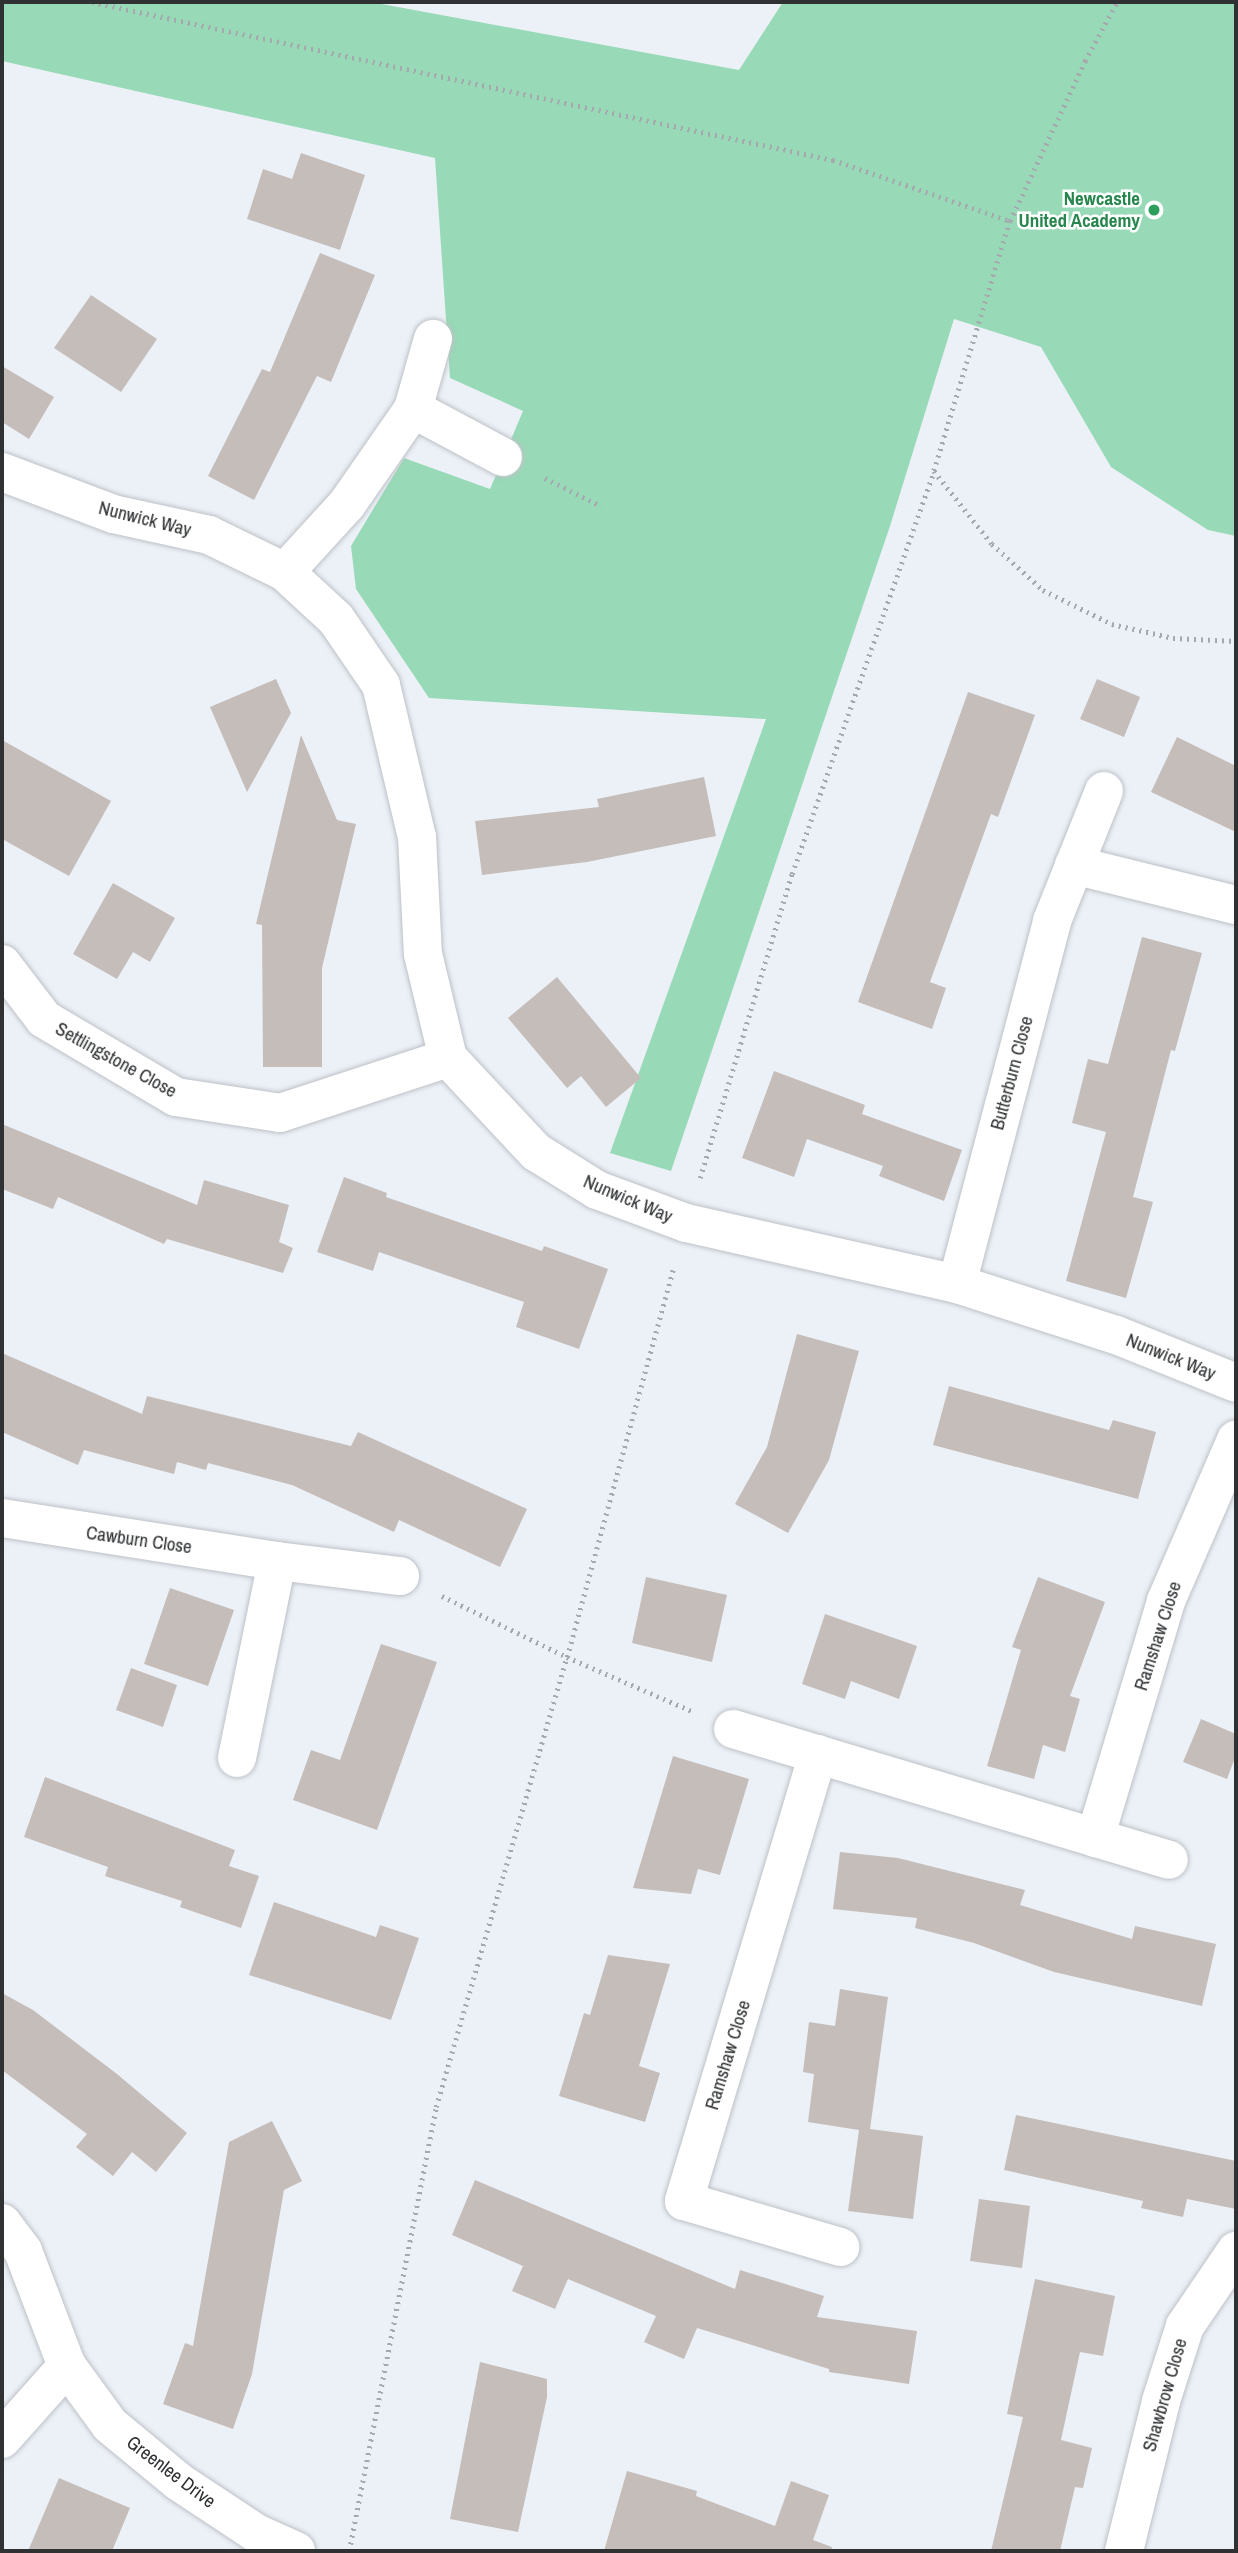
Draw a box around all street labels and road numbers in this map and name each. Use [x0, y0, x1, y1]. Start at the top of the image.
street label: Nunwick Way [96, 496, 194, 542]
street label: Butterburn Close [986, 1014, 1038, 1132]
street label: Settlingstone Close [51, 1017, 181, 1103]
street label: Nunwick Way [580, 1170, 676, 1228]
street label: Nunwick Way [1123, 1329, 1219, 1385]
street label: Cawburn Close [85, 1521, 193, 1559]
street label: Ramshaw Close [1130, 1579, 1186, 1693]
street label: Ramshaw Close [701, 1997, 755, 2113]
street label: Shawbrow Close [1138, 2336, 1192, 2454]
street label: Greenlee Drive [122, 2431, 220, 2513]

